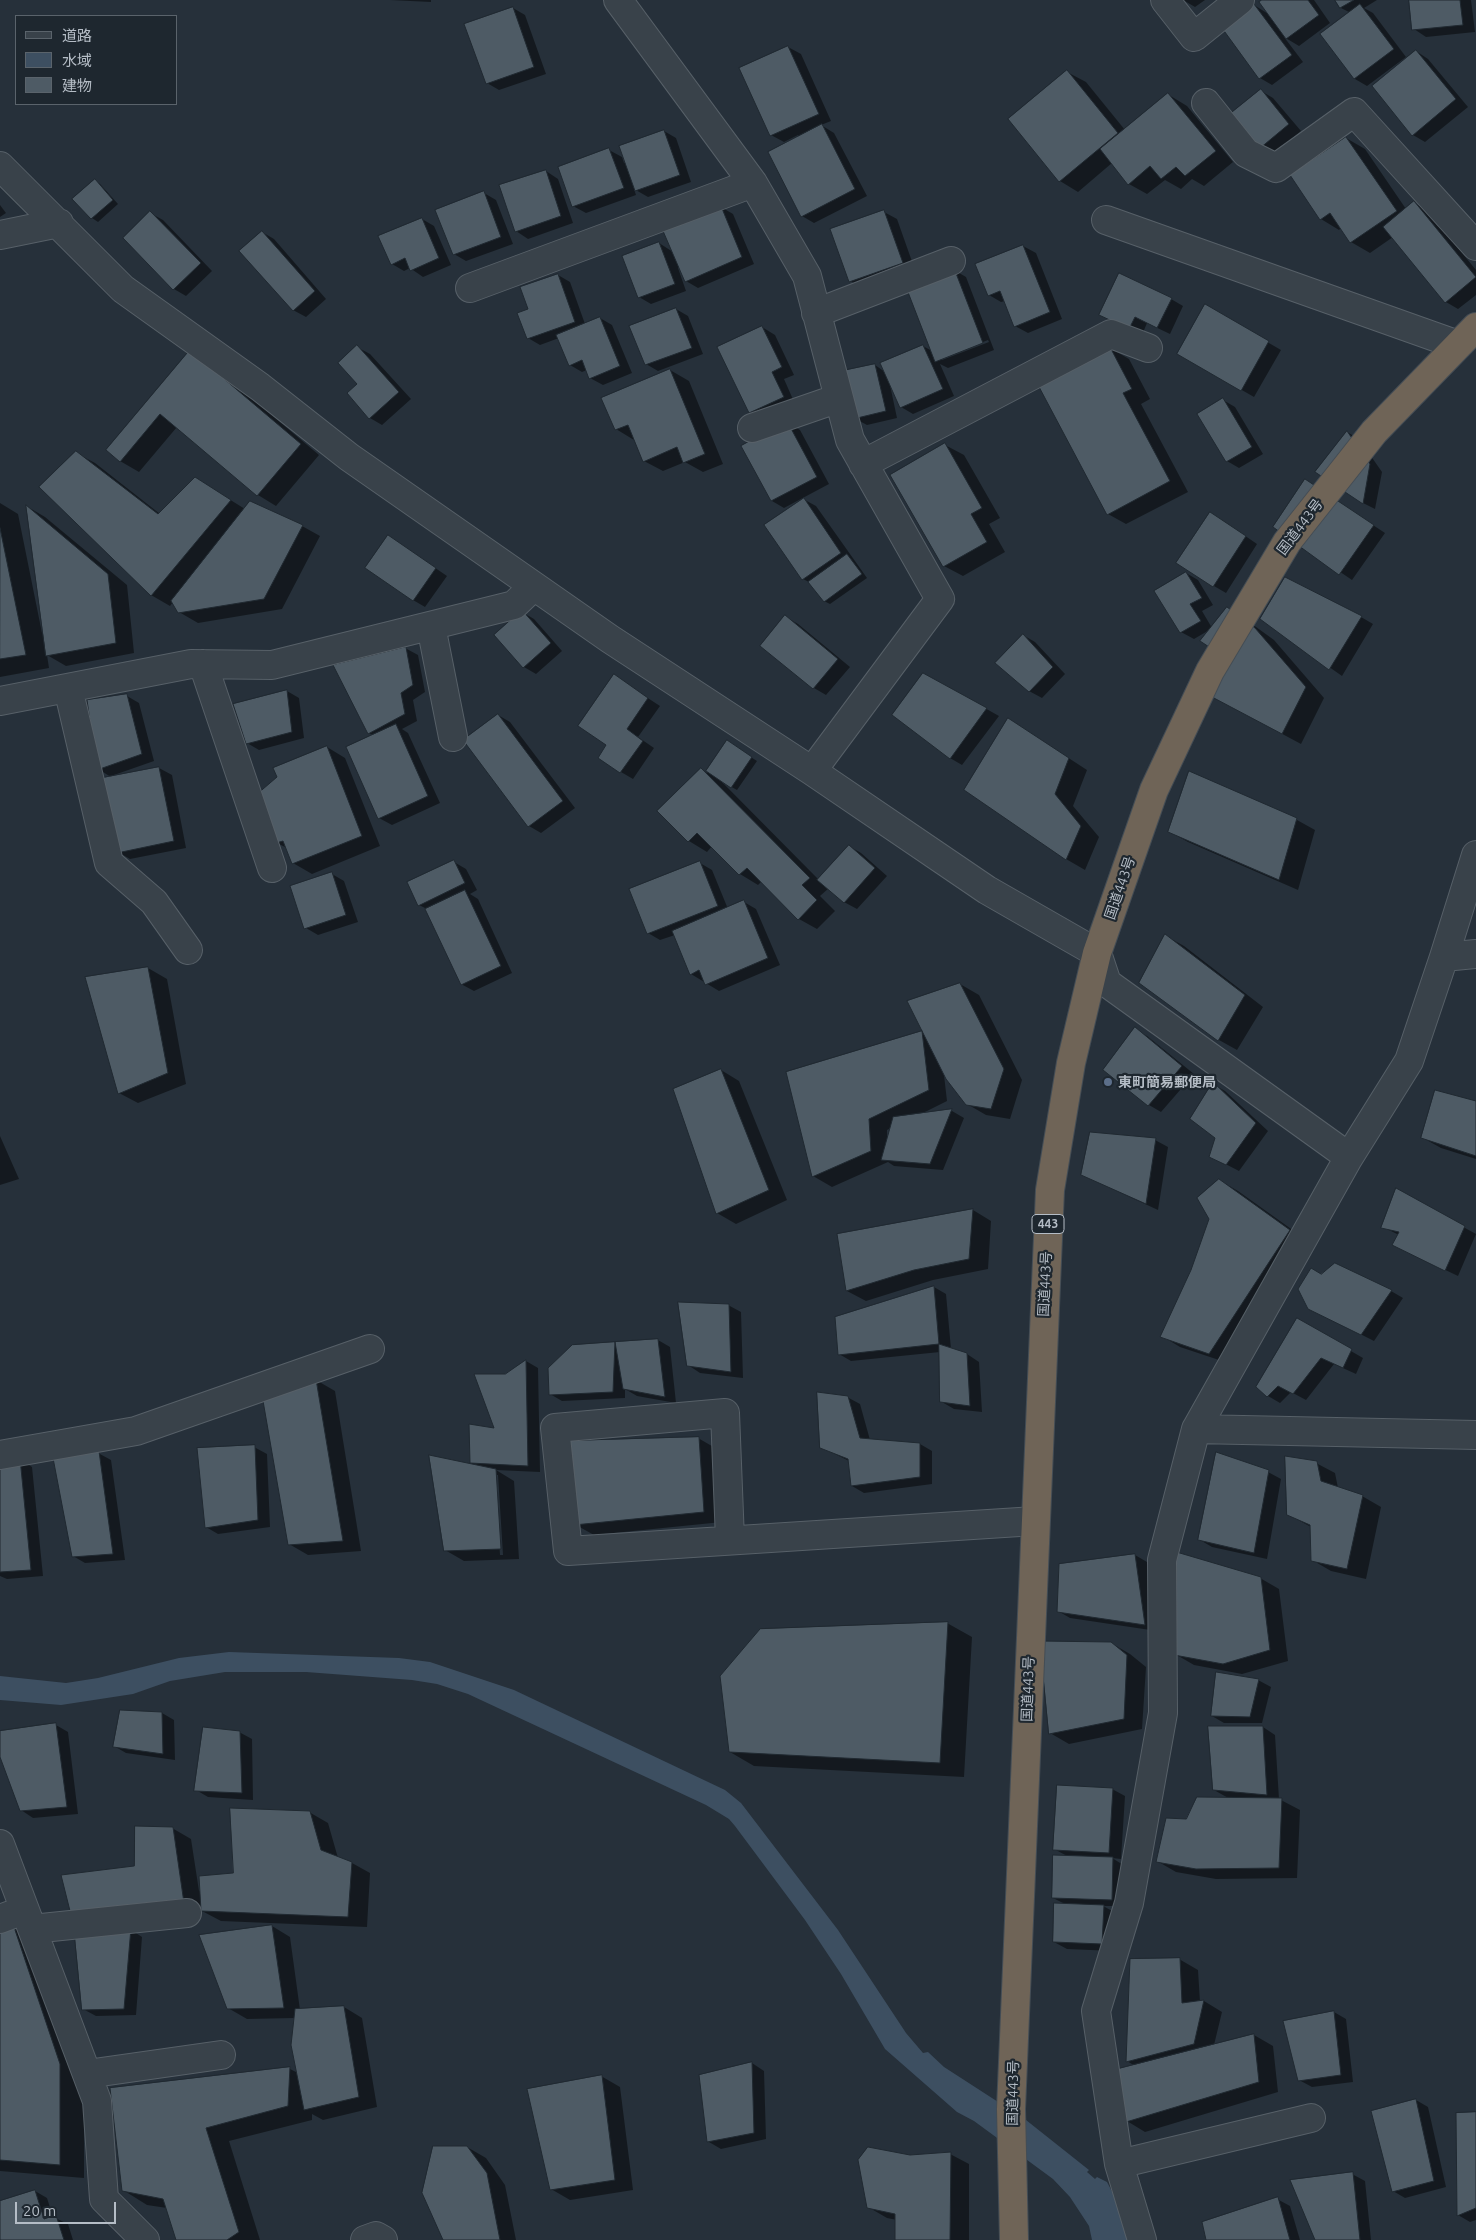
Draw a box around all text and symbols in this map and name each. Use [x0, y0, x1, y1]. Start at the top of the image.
legend [15, 15, 178, 105]
text: 道路 [62, 27, 92, 44]
text: 水域 [62, 52, 92, 69]
text: 建物 [62, 77, 92, 94]
street label: 国道443号 [1274, 496, 1326, 558]
street label: 国道443号 [1101, 854, 1139, 922]
place label: 東町簡易郵便局 [1118, 1074, 1216, 1090]
marker: 東町簡易郵便局 [1102, 1076, 1114, 1088]
road number: 443 [1032, 1214, 1064, 1234]
street label: 国道443号 [1035, 1251, 1055, 1317]
street label: 国道443号 [1018, 1656, 1038, 1722]
street label: 国道443号 [1004, 2060, 1022, 2126]
scale bar [18, 2192, 119, 2224]
text: 20 m [23, 2202, 56, 2219]

